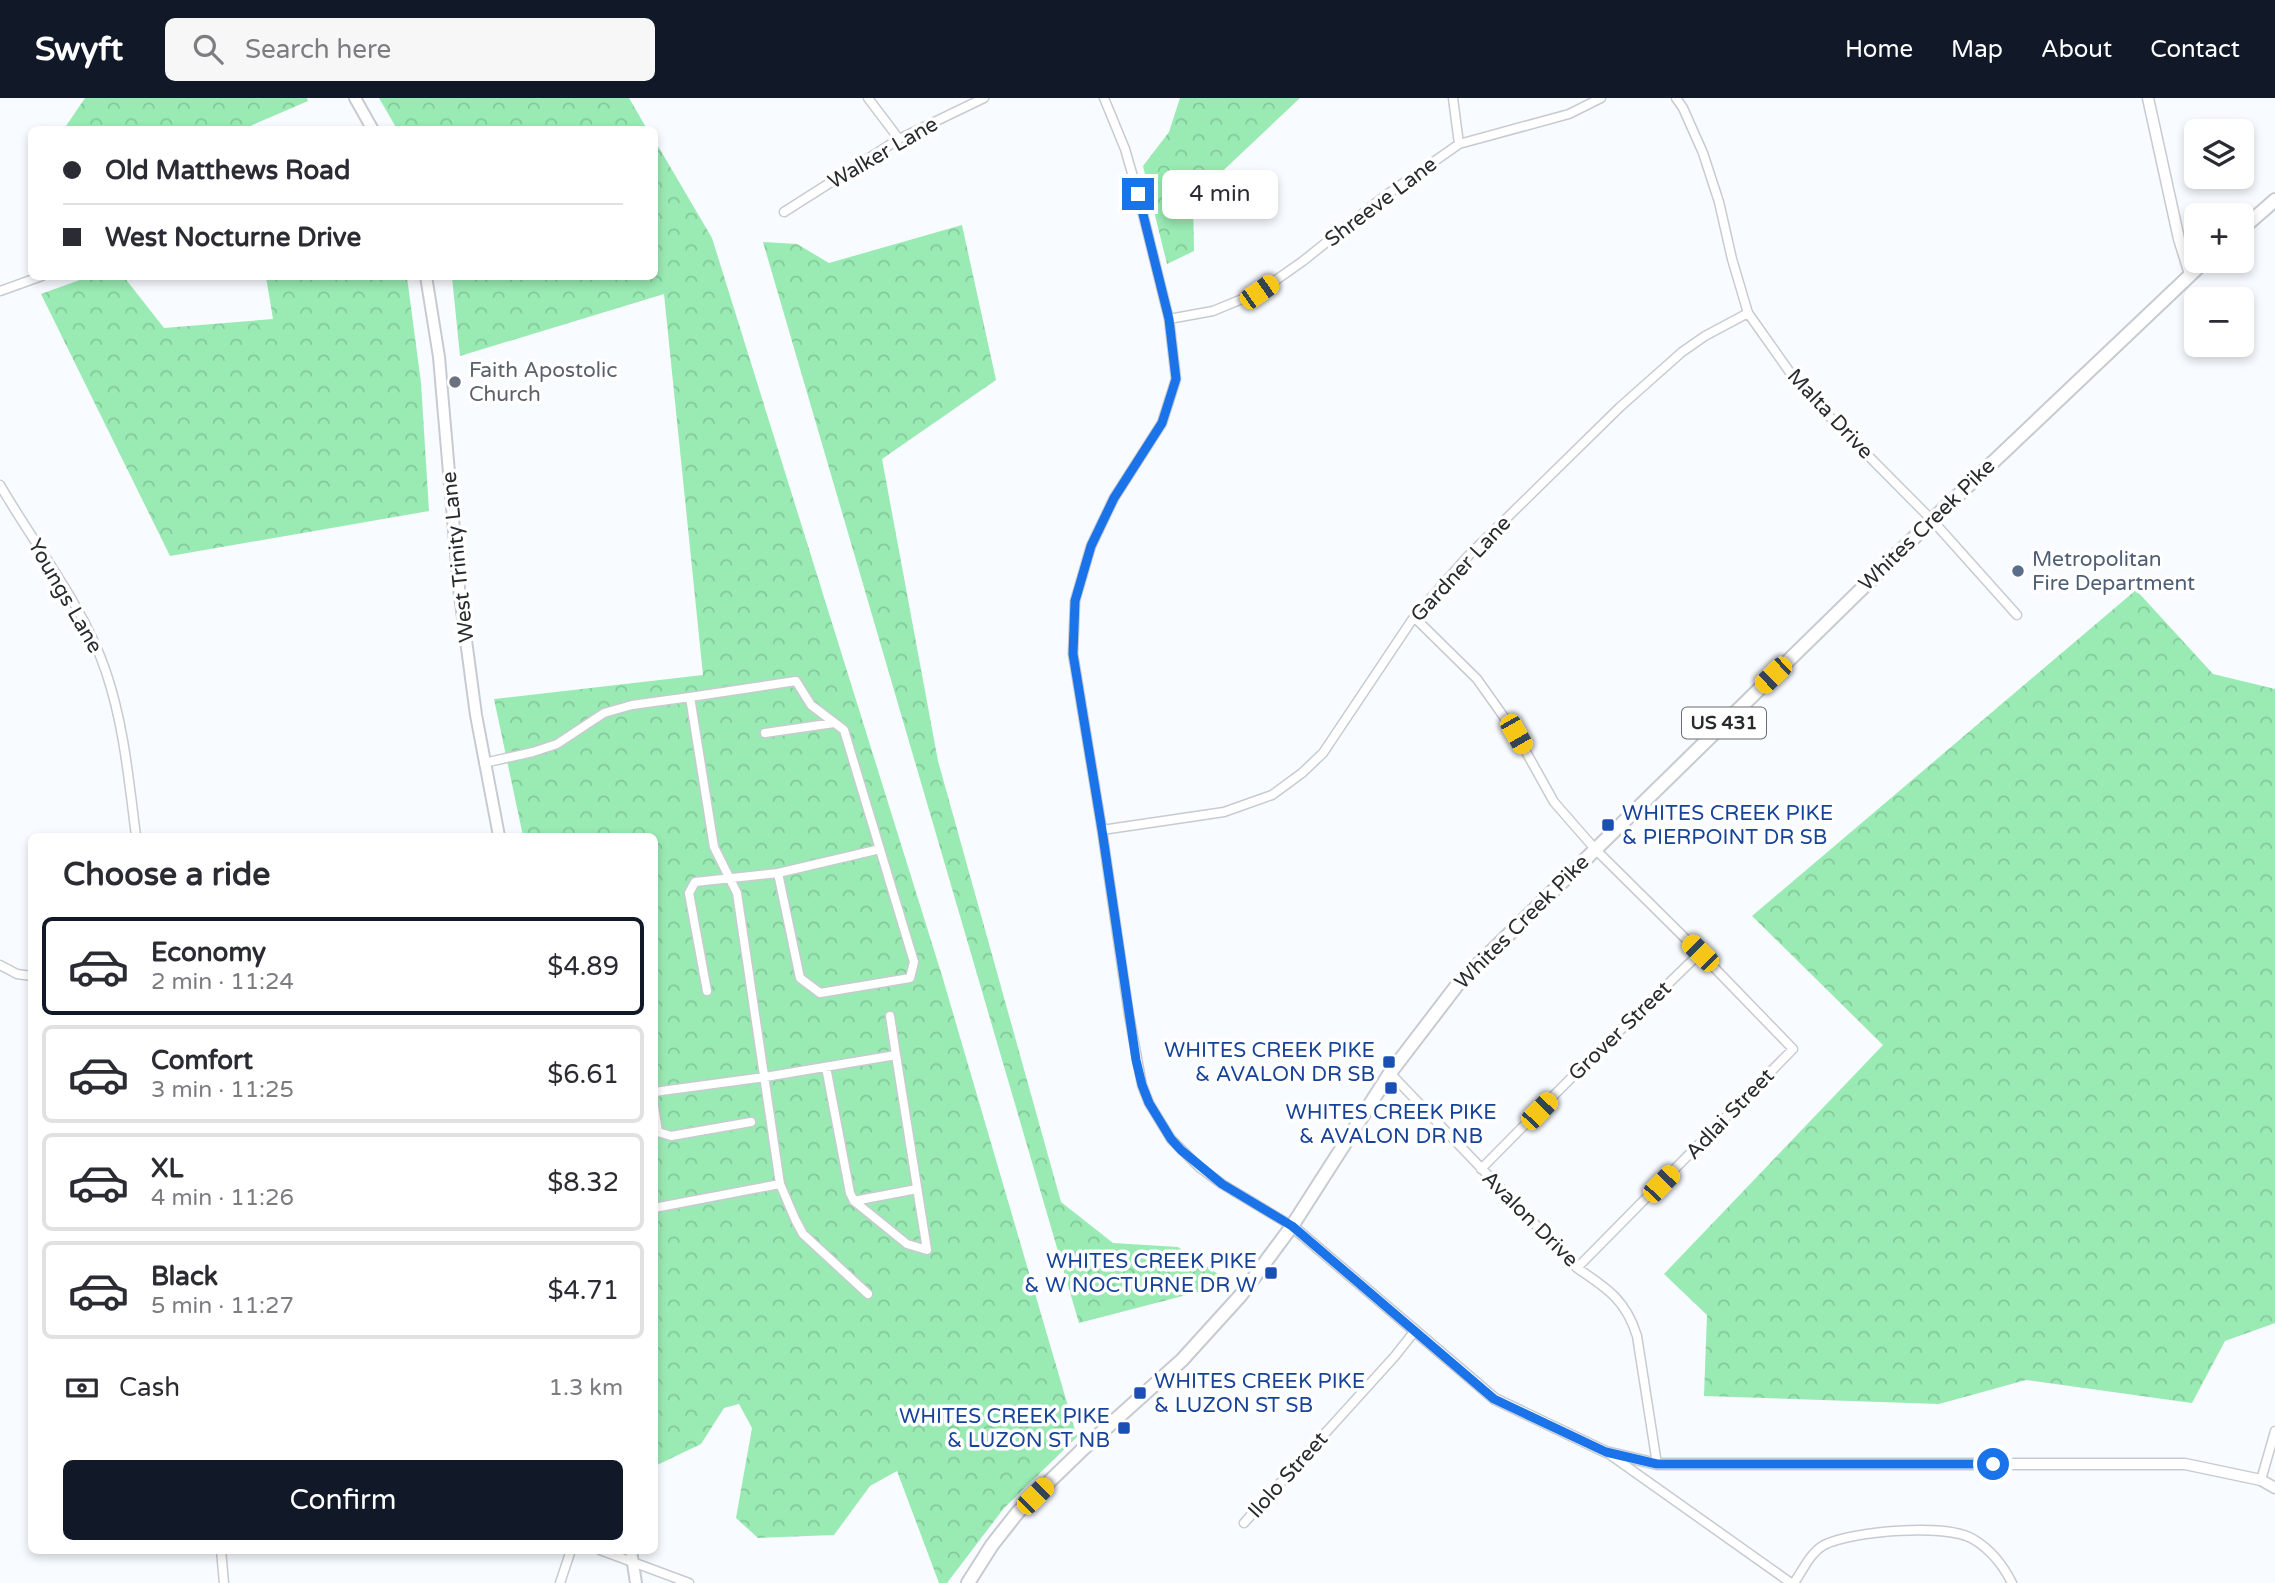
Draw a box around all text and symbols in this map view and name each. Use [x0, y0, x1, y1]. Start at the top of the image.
search box [165, 18, 655, 81]
text: Swyft [35, 30, 123, 69]
icon: search [189, 30, 227, 68]
text: Search here [245, 34, 391, 65]
text: Home [1845, 35, 1913, 64]
text: Map [1951, 35, 2003, 64]
text: About [2041, 35, 2112, 64]
text: Contact [2150, 35, 2240, 64]
street label: Walker Lane [824, 111, 942, 194]
map controls [2184, 119, 2254, 357]
button: layers [2184, 119, 2254, 189]
street label: Shreeve Lane [1320, 152, 1442, 252]
text: Old Matthews Road [105, 155, 350, 186]
callout: 4 min [1162, 170, 1278, 218]
route end [1122, 178, 1154, 210]
text: 4 min [1189, 180, 1251, 208]
button: + [2184, 203, 2254, 273]
text: West Nocturne Drive [105, 222, 361, 253]
car [1236, 271, 1283, 313]
button: − [2184, 287, 2254, 357]
place label: Faith Apostolic Church [469, 358, 617, 407]
street label: Malta Drive [1782, 364, 1878, 464]
marker: Faith Apostolic Church [447, 374, 463, 390]
street label: Whites Creek Pike [1854, 454, 2000, 596]
street label: West Trinity Lane [437, 470, 479, 644]
street label: Gardner Lane [1406, 511, 1516, 627]
street label: Youngs Lane [22, 535, 108, 658]
place label: Metropolitan Fire Department [2032, 547, 2195, 596]
marker: Metropolitan Fire Department [2010, 563, 2026, 579]
car [1751, 653, 1796, 697]
road number: US 431 [1682, 708, 1766, 738]
car [1497, 711, 1536, 757]
place label: WHITES CREEK PIKE & PIERPOINT DR SB [1622, 801, 1833, 850]
marker: WHITES CREEK PIKE & PIERPOINT DR SB [1600, 817, 1616, 833]
street label: Whites Creek Pike [1450, 850, 1594, 994]
text: Choose a ride [63, 856, 270, 894]
car [1678, 931, 1723, 975]
icon: car [67, 935, 130, 998]
text: Economy [151, 937, 266, 968]
text: $4.89 [547, 951, 619, 982]
text: 2 min · 11:24 [151, 968, 294, 996]
street label: Grover Street [1564, 976, 1676, 1086]
place label: WHITES CREEK PIKE & AVALON DR SB [1164, 1038, 1375, 1087]
icon: car [67, 1043, 130, 1106]
text: Comfort [151, 1045, 253, 1076]
marker: WHITES CREEK PIKE & AVALON DR SB [1381, 1054, 1397, 1070]
text: $6.61 [547, 1059, 619, 1090]
street label: Adlai Street [1681, 1063, 1779, 1165]
text: 3 min · 11:25 [151, 1076, 294, 1104]
marker: WHITES CREEK PIKE & AVALON DR NB [1383, 1080, 1399, 1096]
car [1517, 1089, 1562, 1133]
place label: WHITES CREEK PIKE & AVALON DR NB [1285, 1100, 1497, 1149]
icon: car [67, 1151, 130, 1214]
text: XL [151, 1153, 183, 1184]
car [1639, 1162, 1684, 1206]
street label: Avalon Drive [1477, 1166, 1583, 1272]
text: $8.32 [547, 1167, 619, 1198]
text: 4 min · 11:26 [151, 1184, 294, 1212]
place label: WHITES CREEK PIKE & W NOCTURNE DR W [1024, 1249, 1257, 1298]
icon: car [67, 1259, 130, 1322]
text: Black [151, 1261, 218, 1292]
marker: WHITES CREEK PIKE & W NOCTURNE DR W [1263, 1265, 1279, 1281]
text: $4.71 [547, 1275, 619, 1306]
text: 5 min · 11:27 [151, 1292, 294, 1320]
icon: cash [63, 1369, 101, 1407]
place label: WHITES CREEK PIKE & LUZON ST SB [1154, 1369, 1365, 1418]
text: Cash [119, 1372, 180, 1403]
text: 1.3 km [549, 1374, 623, 1402]
marker: WHITES CREEK PIKE & LUZON ST SB [1132, 1385, 1148, 1401]
place label: WHITES CREEK PIKE & LUZON ST NB [899, 1404, 1110, 1453]
marker: WHITES CREEK PIKE & LUZON ST NB [1116, 1420, 1132, 1436]
street label: Ilolo Street [1243, 1427, 1333, 1523]
route start [1977, 1448, 2009, 1480]
button: Confirm [63, 1460, 623, 1540]
car [1013, 1474, 1058, 1518]

